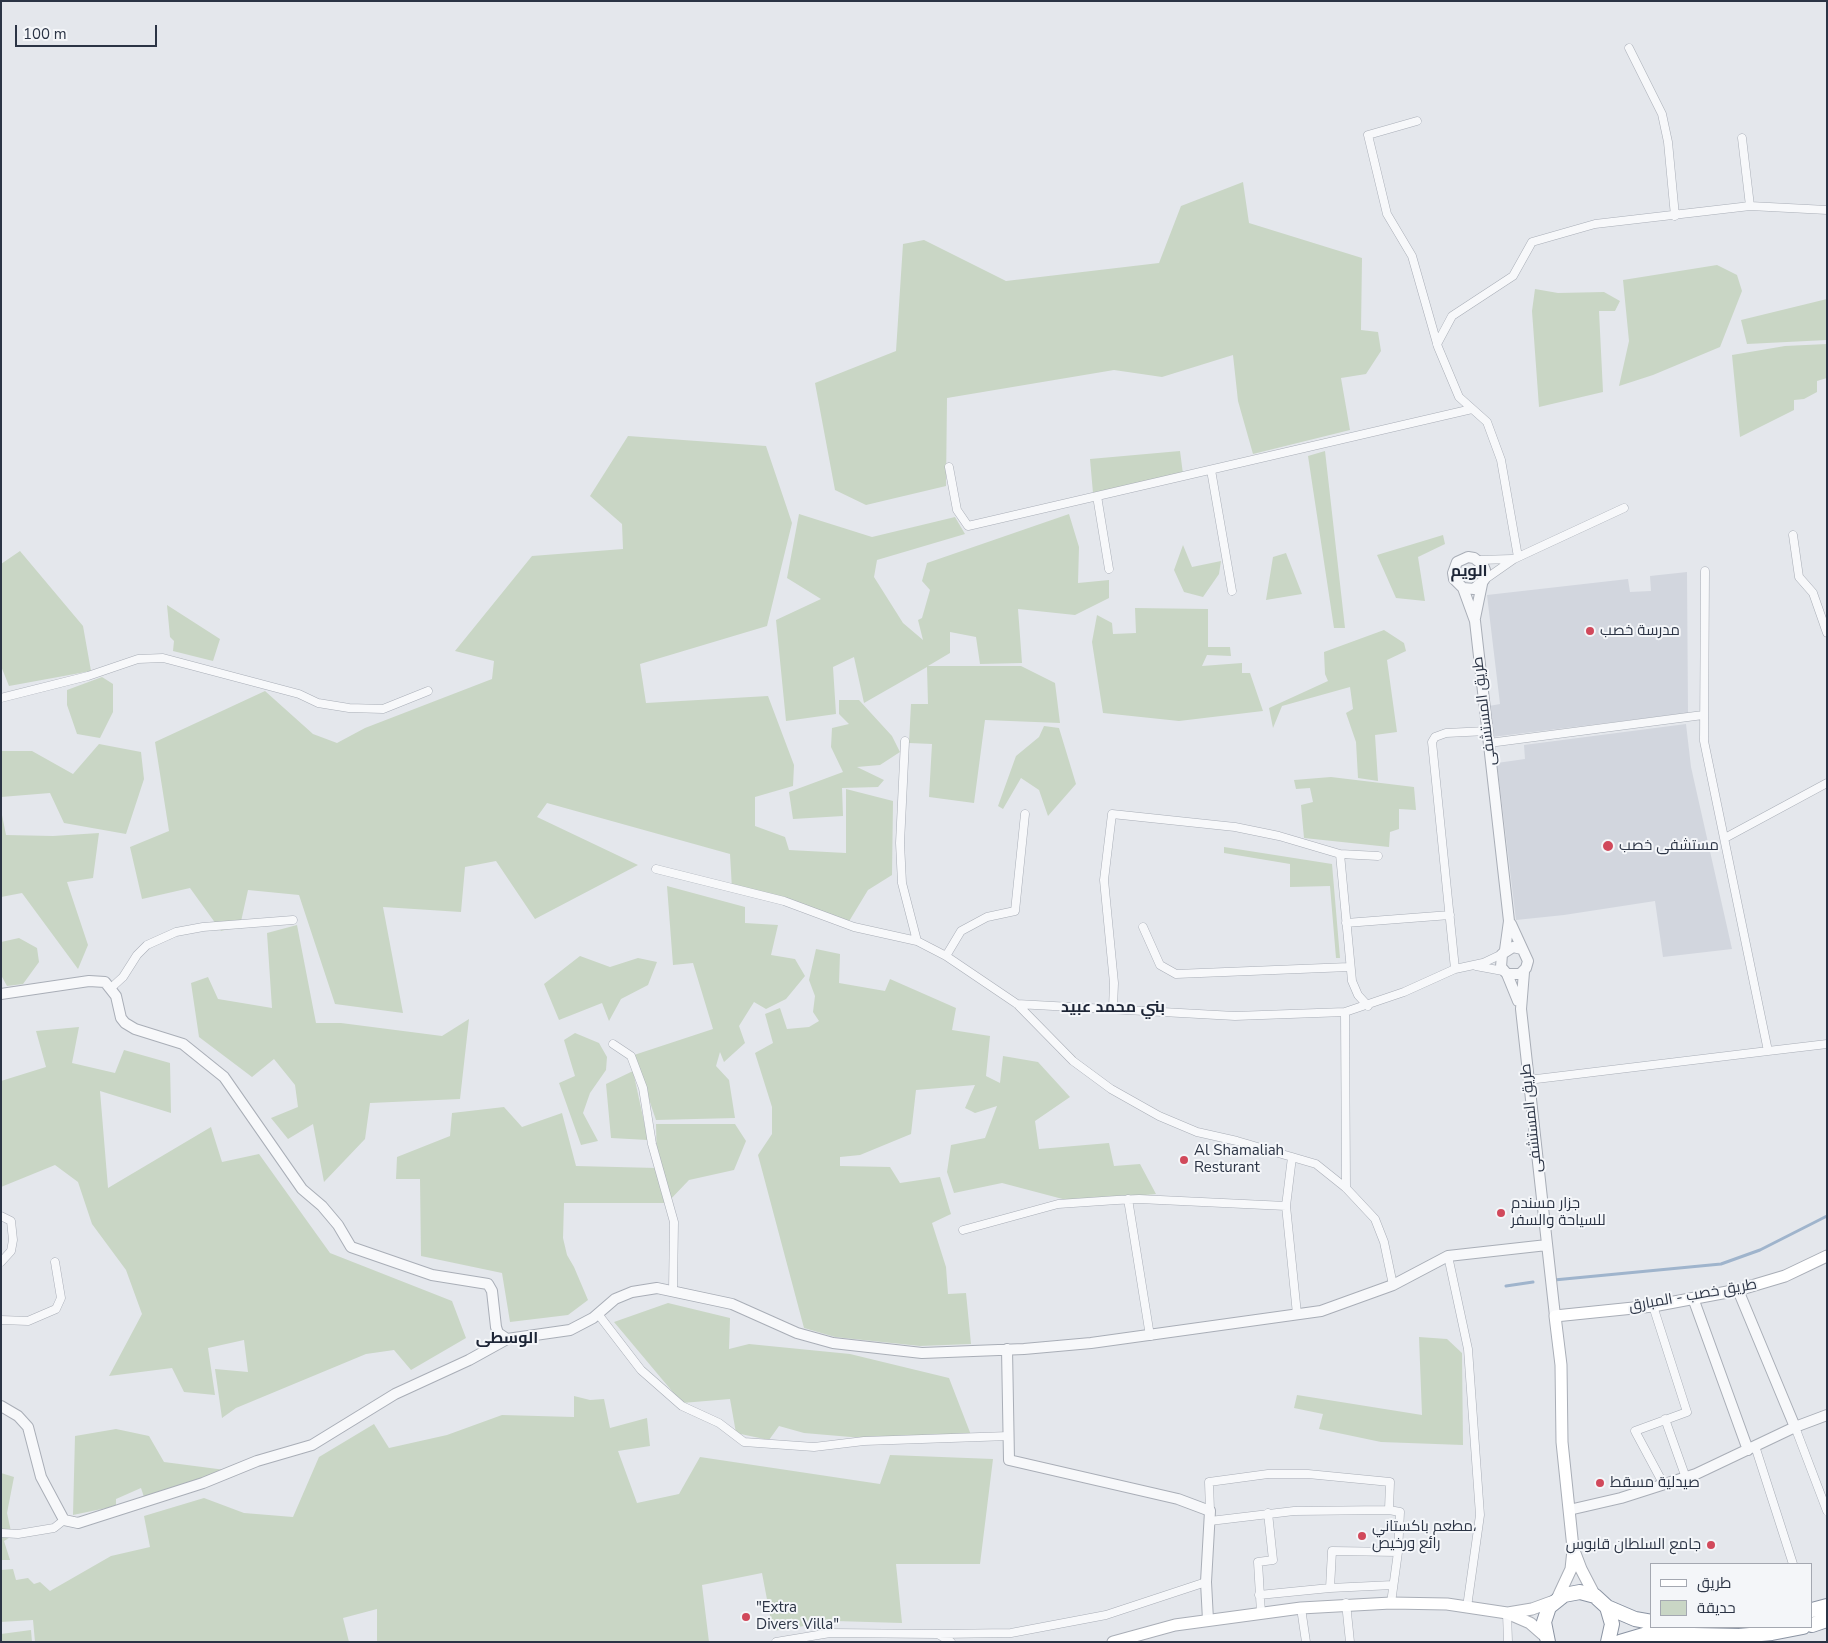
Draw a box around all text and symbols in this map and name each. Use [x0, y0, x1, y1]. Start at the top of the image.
scale bar [18, 15, 160, 47]
text: 100 m [23, 24, 67, 44]
district label: الويم [1450, 562, 1488, 582]
place label: مدرسة خصب [1600, 622, 1680, 640]
marker: مدرسة خصب [1584, 625, 1596, 637]
street label: طريق المستشفى [1469, 656, 1501, 766]
place label: مستشفى خصب [1619, 837, 1719, 855]
marker: مستشفى خصب [1601, 839, 1615, 853]
district label: بني محمد عبيد [1061, 998, 1165, 1018]
street label: طريق المستشفى [1517, 1063, 1547, 1173]
place label: Al Shamaliah Resturant [1194, 1142, 1284, 1177]
marker: Al Shamaliah Resturant [1178, 1154, 1190, 1166]
place label: جزار مسندم للسياحة والسفر [1511, 1195, 1606, 1230]
marker: جزار مسندم للسياحة والسفر [1495, 1207, 1507, 1219]
street label: طريق خصب - المبارق [1628, 1276, 1758, 1316]
district label: الوسطى [476, 1329, 538, 1349]
place label: صيدلية مسقط [1610, 1474, 1700, 1492]
marker: صيدلية مسقط [1594, 1477, 1606, 1489]
place label: مطعم باكستاني، رائع ورخيص [1372, 1518, 1476, 1553]
marker: مطعم باكستاني، رائع ورخيص [1356, 1530, 1368, 1542]
place label: جامع السلطان قابوس [1566, 1536, 1701, 1554]
marker: جامع السلطان قابوس [1705, 1539, 1717, 1551]
legend [1650, 1563, 1813, 1628]
text: طريق [1697, 1573, 1731, 1593]
text: حديقة [1697, 1598, 1736, 1618]
place label: "Extra Divers Villa" [756, 1599, 839, 1634]
marker: "Extra Divers Villa" [740, 1611, 752, 1623]

